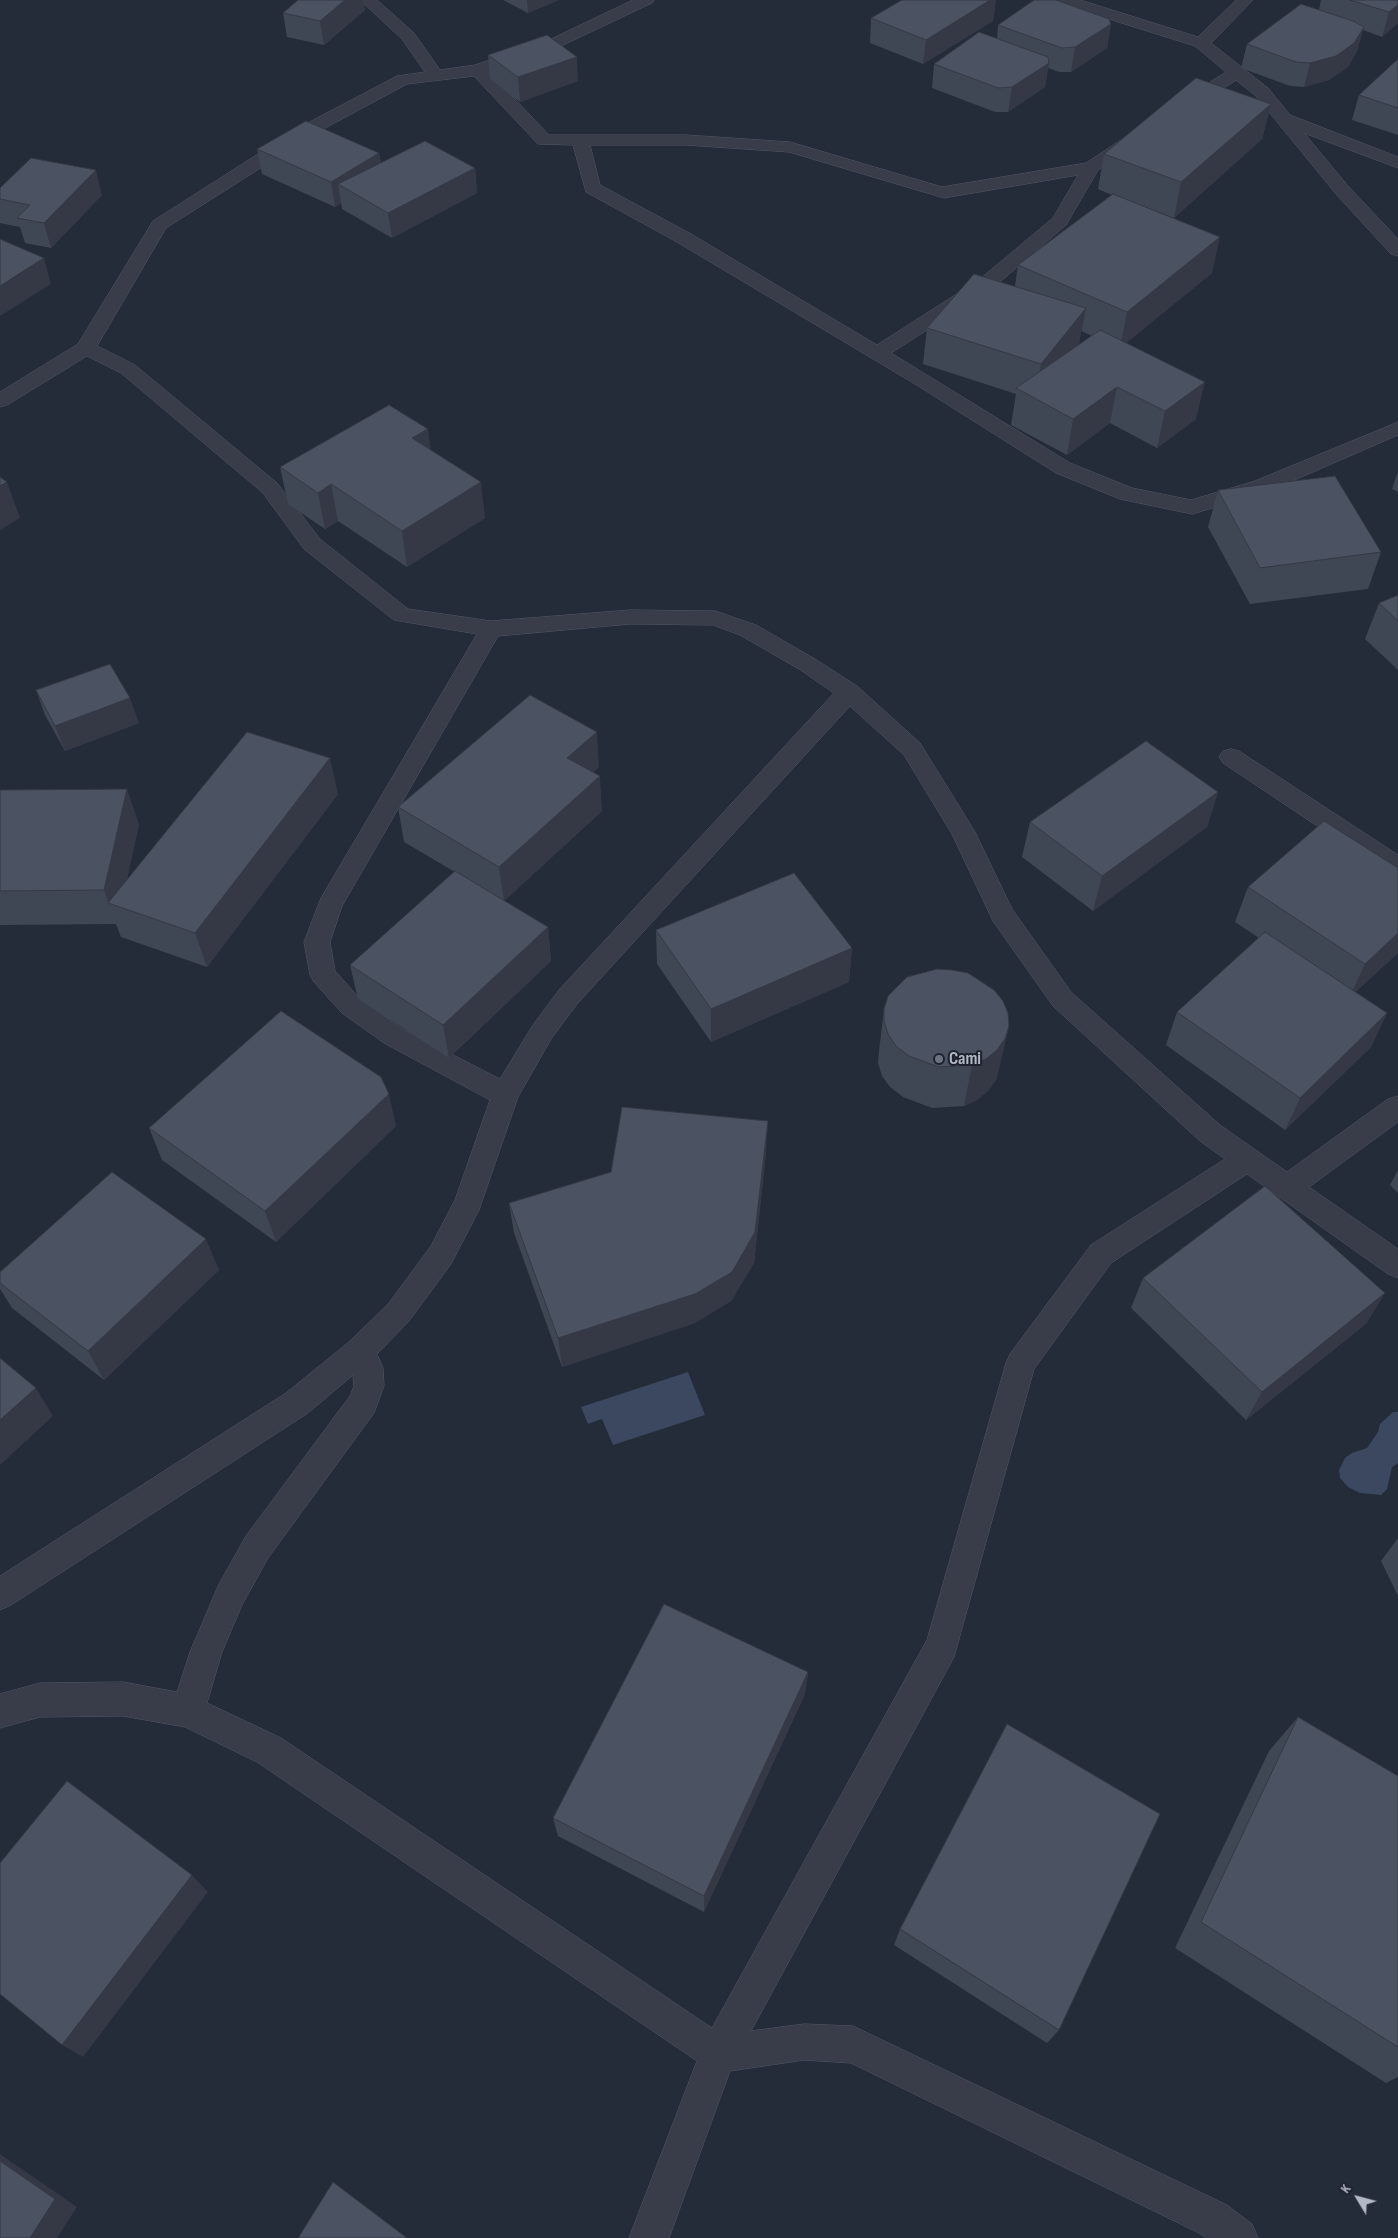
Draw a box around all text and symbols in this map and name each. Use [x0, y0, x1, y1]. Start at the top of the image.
place label: Cami [949, 1048, 981, 1070]
marker: Cami [933, 1053, 945, 1065]
north arrow [1333, 2173, 1383, 2223]
text: K [1337, 2181, 1354, 2197]

